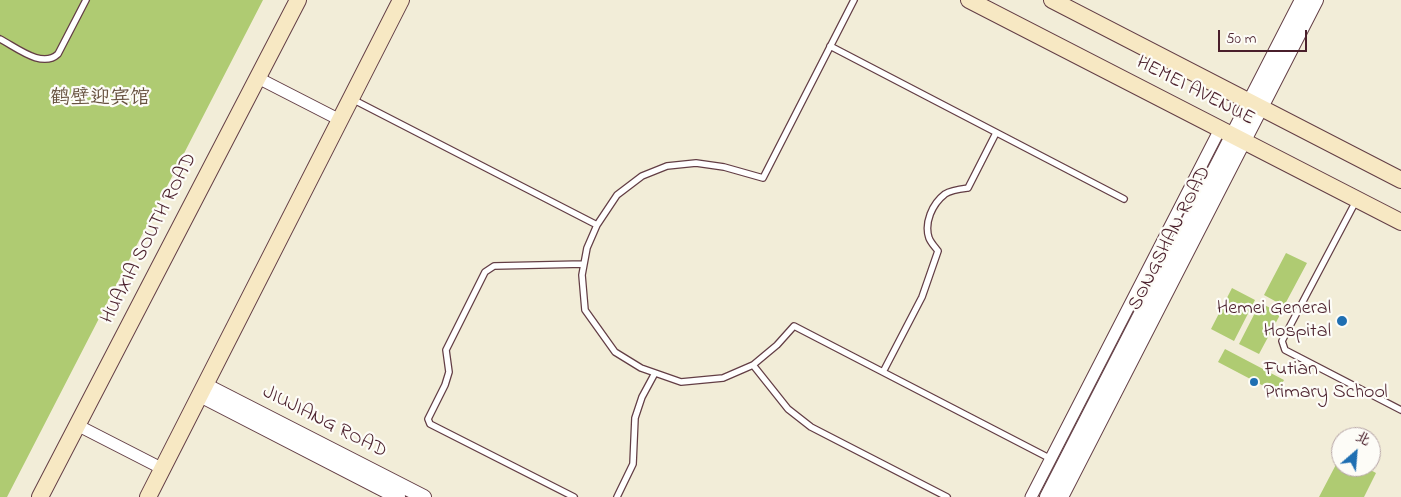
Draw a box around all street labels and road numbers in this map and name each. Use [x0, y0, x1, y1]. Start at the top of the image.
street label: HEMEI AVENUE [1132, 52, 1258, 132]
street label: HUAXIA SOUTH ROAD [97, 150, 203, 328]
street label: SONGSHAN ROAD [1124, 163, 1218, 315]
street label: JIUJIANG ROAD [258, 381, 390, 465]

